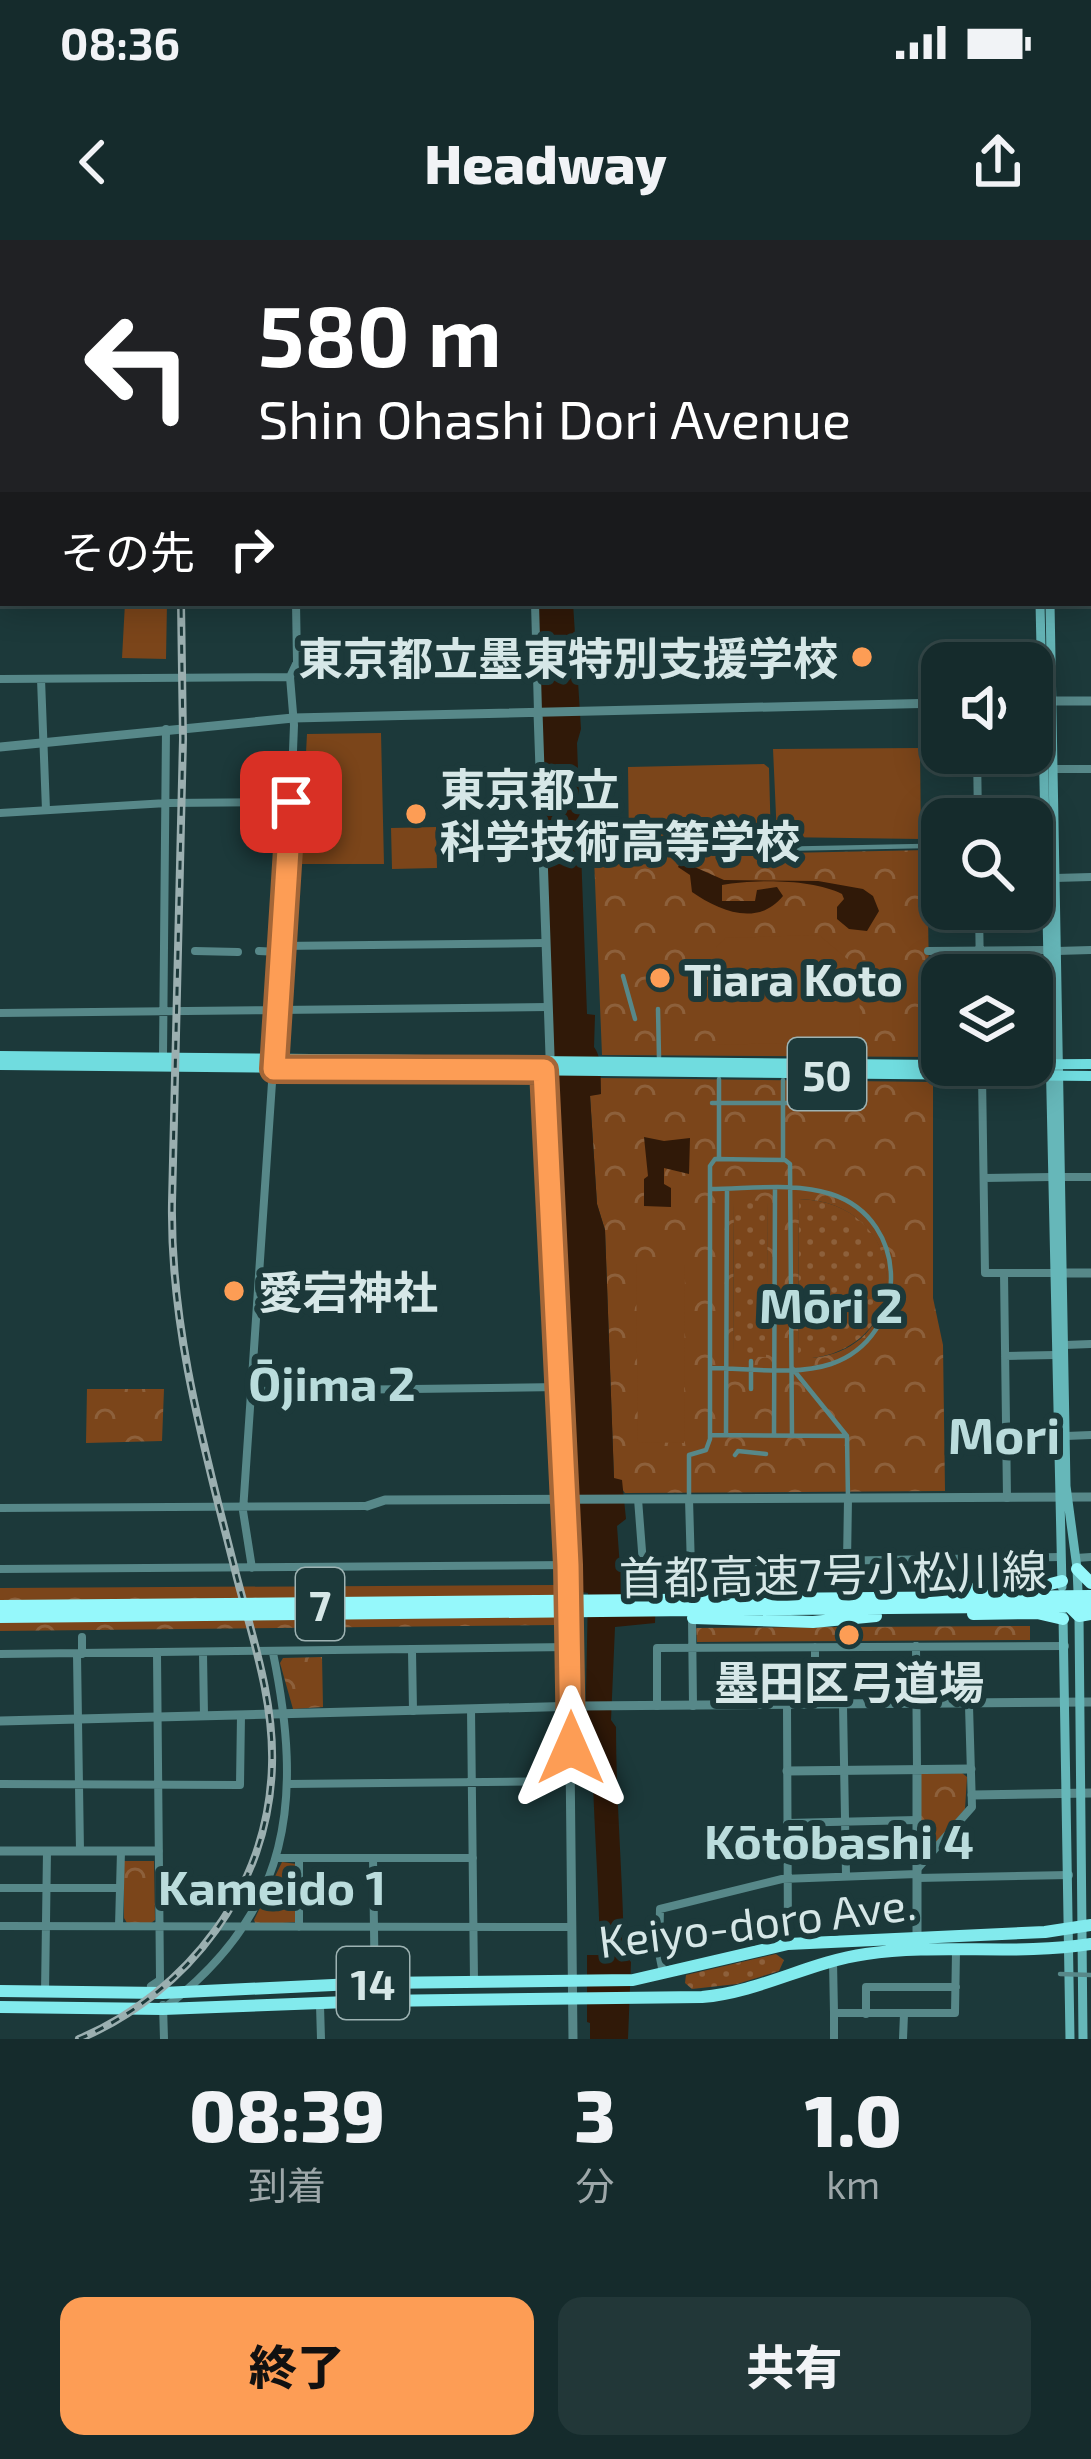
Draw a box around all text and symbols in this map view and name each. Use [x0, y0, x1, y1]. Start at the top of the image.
text: 08:36 [60, 15, 180, 69]
icon: back [60, 129, 126, 195]
icon: share [965, 129, 1031, 195]
text: Headway [424, 130, 667, 195]
text: 580 m [258, 283, 502, 384]
icon: left [60, 288, 216, 444]
text: Shin Ohashi Dori Avenue [258, 385, 851, 450]
icon: right [219, 516, 285, 582]
text: その先 [60, 524, 195, 578]
place label: 東京都立墨東特別支援学校 [298, 630, 838, 684]
map controls [921, 642, 1053, 1086]
button: sound [921, 642, 1053, 774]
marker: 東京都立墨東特別支援学校 [849, 644, 875, 670]
pin [240, 751, 342, 853]
place label: 東京都立 科学技術高等学校 [440, 761, 800, 867]
icon: arrive [258, 769, 324, 835]
button: search [921, 798, 1053, 930]
marker: 東京都立 科学技術高等学校 [403, 801, 429, 827]
place label: Tiara Koto [684, 951, 903, 1005]
button: layers [921, 954, 1053, 1086]
marker: Tiara Koto [647, 965, 673, 991]
road number: 50 [788, 1038, 866, 1110]
place label: 愛宕神社 [258, 1264, 438, 1318]
district label: Mōri 2 [759, 1275, 903, 1333]
marker: 愛宕神社 [221, 1278, 247, 1304]
district label: Ōjima 2 [248, 1353, 416, 1411]
district label: Mori [948, 1403, 1060, 1464]
street label: 首都高速7号小松川線 [619, 1542, 1047, 1604]
road number: 7 [296, 1568, 344, 1640]
marker: 墨田区弓道場 [836, 1622, 862, 1648]
place label: 墨田区弓道場 [714, 1654, 984, 1708]
position arrow [508, 1685, 634, 1811]
district label: Kōtōbashi 4 [704, 1811, 974, 1869]
district label: Kameido 1 [158, 1857, 386, 1915]
street label: Keiyo-doro Ave. [595, 1875, 919, 1967]
road number: 14 [337, 1947, 409, 2019]
text: 08:39 [189, 2070, 385, 2156]
text: 3 [574, 2070, 615, 2156]
text: 1.0 [805, 2075, 902, 2161]
text: km [826, 2160, 880, 2207]
text: 到着 [248, 2161, 326, 2208]
text: 分 [575, 2161, 614, 2208]
button: 終了 [60, 2297, 534, 2435]
button: 共有 [558, 2297, 1031, 2435]

